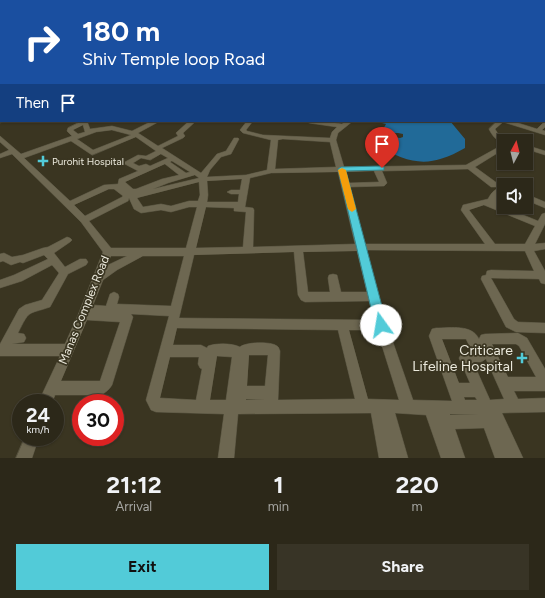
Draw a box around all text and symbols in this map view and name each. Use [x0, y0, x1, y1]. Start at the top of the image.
text: 180 m [82, 14, 160, 48]
icon: right [16, 16, 68, 68]
text: Shiv Temple loop Road [82, 48, 265, 70]
icon: arrive [57, 92, 79, 114]
text: Then [16, 94, 49, 112]
pin [365, 127, 399, 168]
icon: arrive [371, 133, 393, 155]
north arrow [497, 134, 533, 170]
map controls [497, 134, 533, 214]
marker: Purohit Hospital [37, 155, 49, 167]
place label: Purohit Hospital [52, 155, 124, 168]
button: sound [497, 178, 533, 214]
street label: Manas Complex Road [56, 254, 112, 366]
position arrow [360, 304, 402, 346]
place label: Criticare Lifeline Hospital [412, 342, 513, 375]
marker: Criticare Lifeline Hospital [516, 352, 528, 364]
speed limit sign: 30 [72, 394, 124, 446]
text: 24 [26, 403, 50, 427]
text: km/h [27, 423, 49, 436]
text: 21:12 [106, 470, 162, 499]
text: 1 [273, 470, 284, 499]
text: 220 [395, 470, 439, 499]
text: Arrival [116, 499, 152, 514]
text: min [268, 499, 289, 514]
text: m [412, 499, 423, 514]
button: Exit [16, 544, 269, 590]
button: Share [277, 544, 529, 590]

